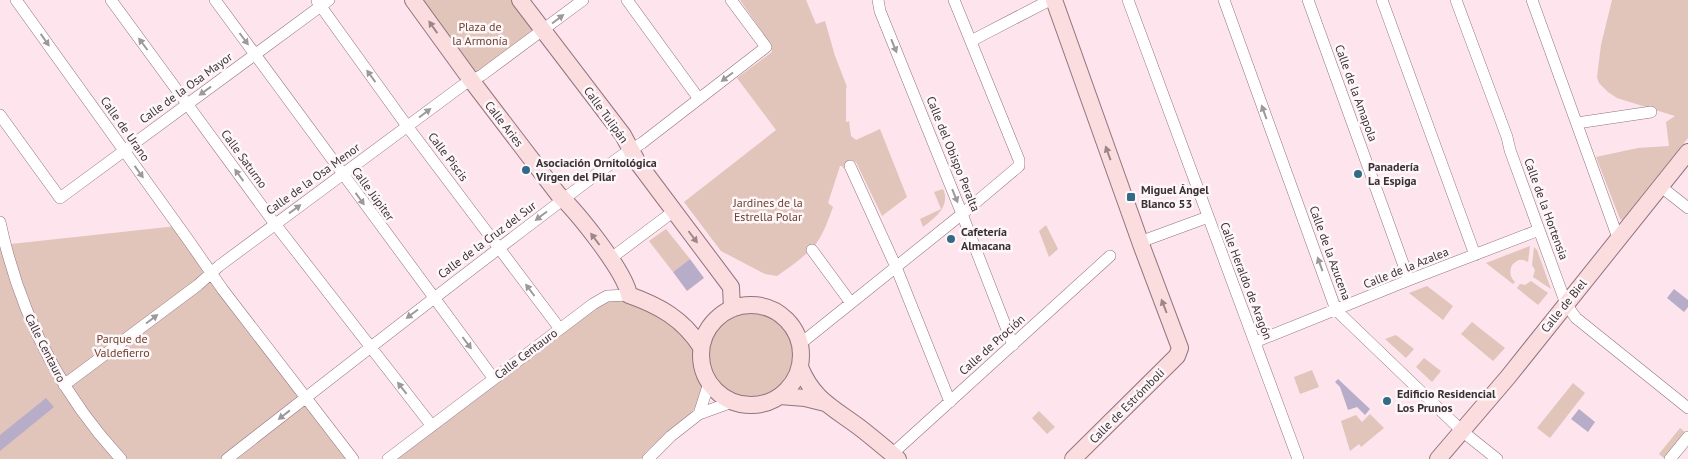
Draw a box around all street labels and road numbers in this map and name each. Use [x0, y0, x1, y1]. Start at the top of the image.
street label: Calle de la Amapola [1332, 42, 1381, 143]
street label: Calle de la Osa Mayor [136, 49, 235, 126]
street label: Calle Tulipán [581, 84, 632, 146]
street label: Calle de Urano [98, 93, 153, 164]
street label: Calle del Obispo Peralta [923, 94, 984, 214]
street label: Calle Aries [482, 98, 527, 150]
street label: Calle Saturno [218, 126, 271, 191]
street label: Calle Piscis [425, 129, 472, 184]
street label: Calle de la Osa Menor [263, 139, 363, 218]
street label: Calle de la Hortensia [1521, 156, 1572, 262]
street label: Calle Júpiter [349, 164, 398, 223]
street label: Calle de la Cruz del Sur [435, 198, 539, 281]
street label: Calle de la Azucena [1306, 204, 1355, 302]
street label: Calle Heraldo de Aragón [1217, 220, 1276, 342]
street label: Calle de la Azalea [1361, 244, 1451, 291]
street label: Calle de Biel [1537, 276, 1590, 335]
street label: Calle Centauro [22, 311, 69, 385]
street label: Calle de Proción [956, 311, 1028, 378]
street label: Calle Centauro [491, 325, 560, 382]
street label: Calle de Estrómboli [1086, 365, 1167, 446]

